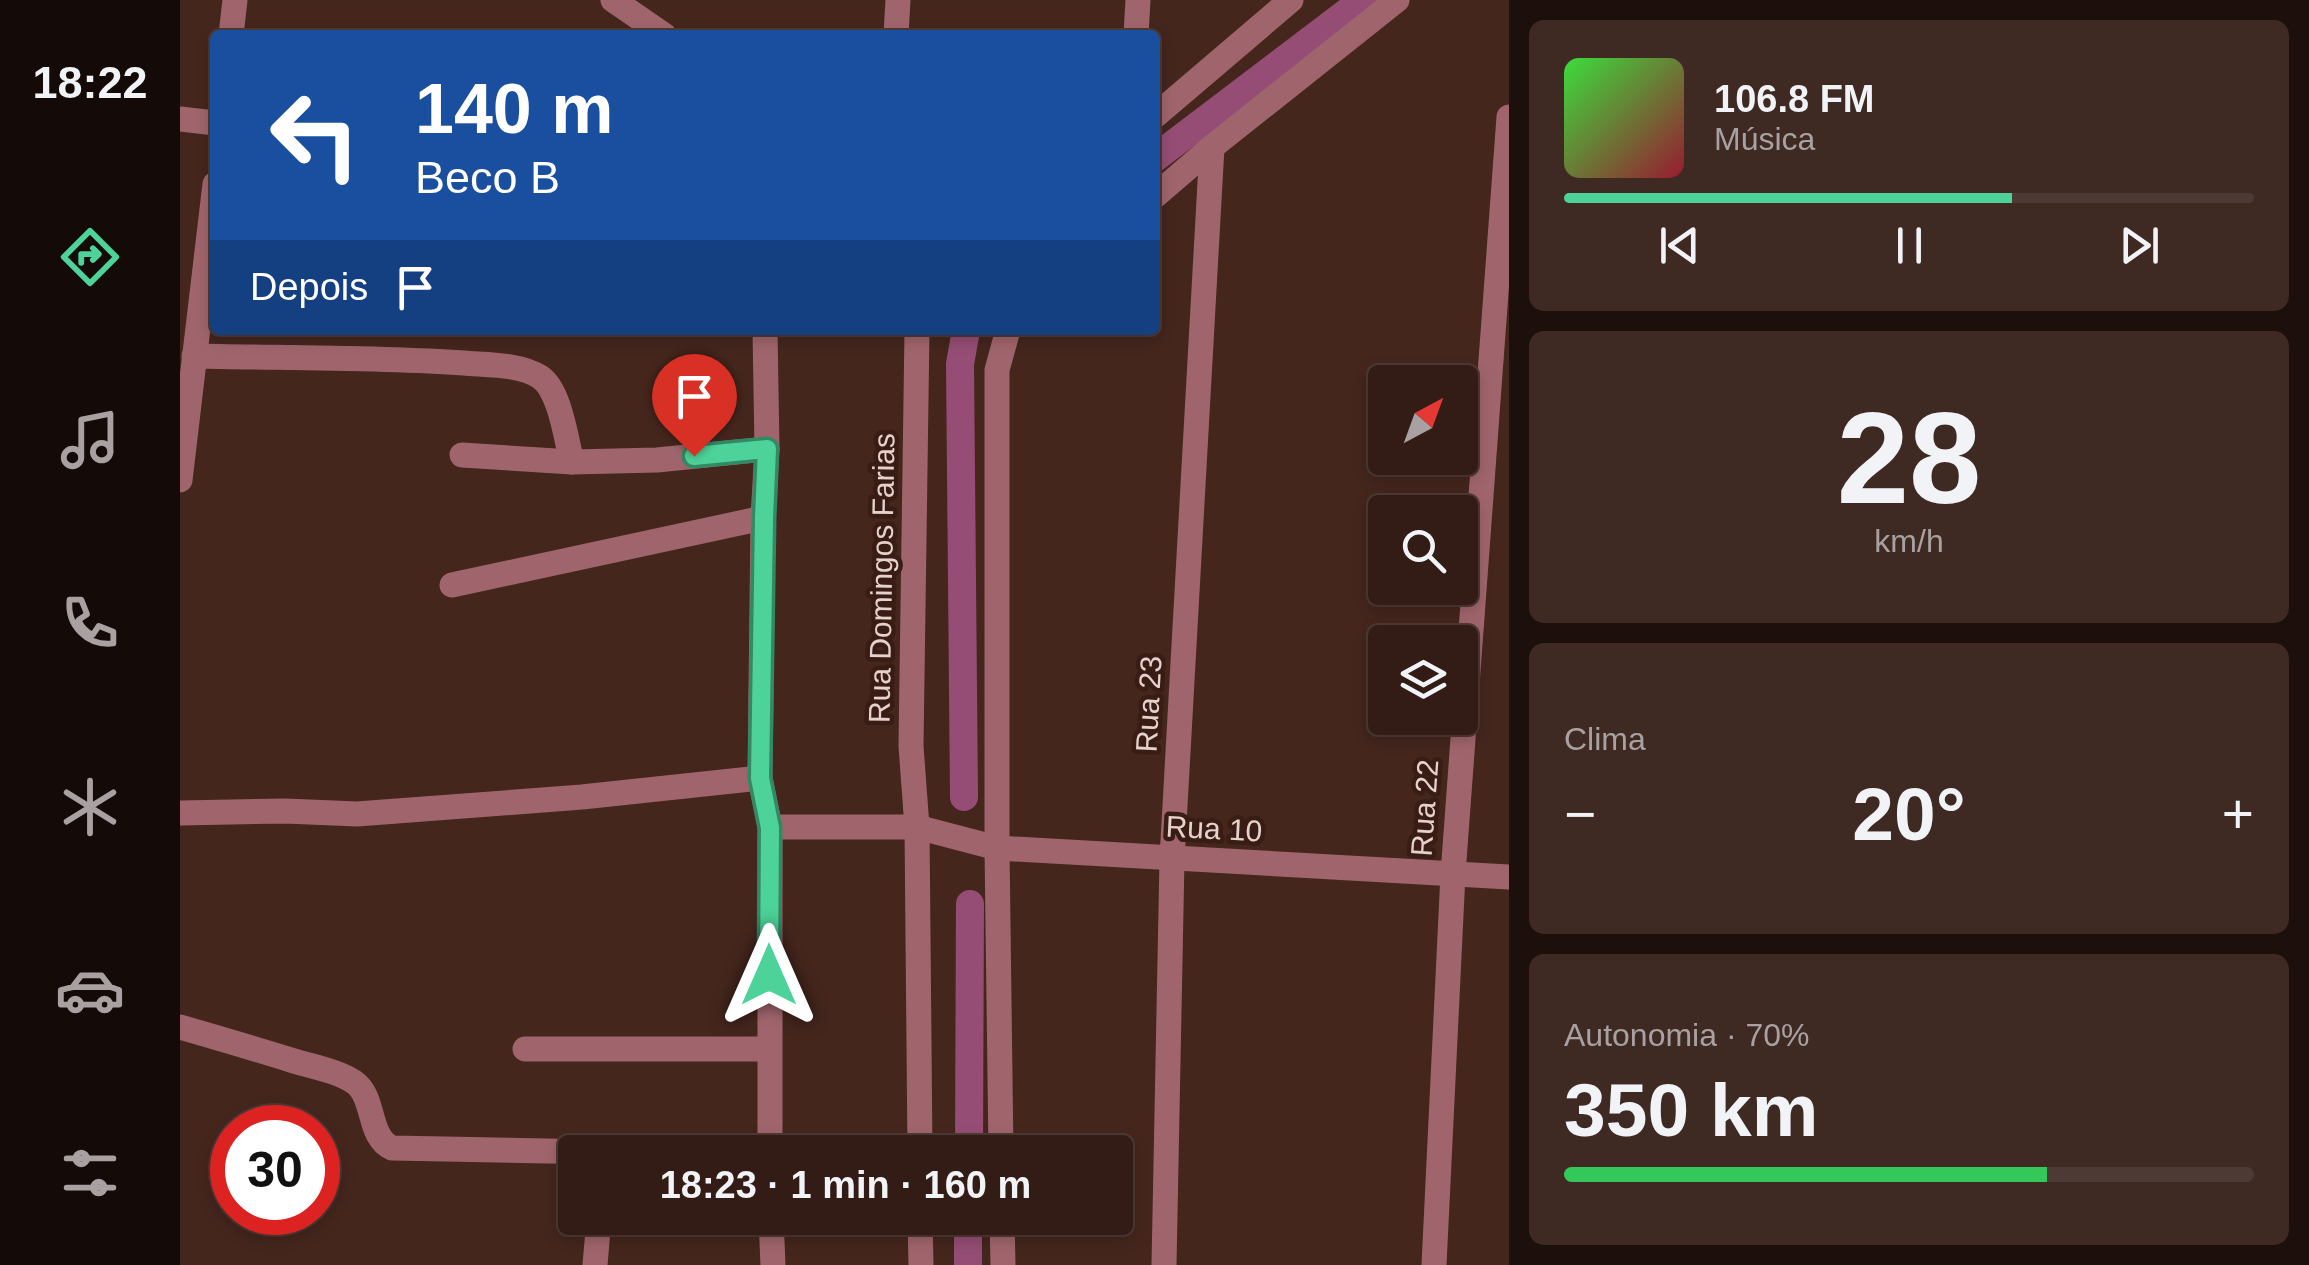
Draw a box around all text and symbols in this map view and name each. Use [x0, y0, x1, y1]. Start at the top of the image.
text: 18:22 [32, 57, 148, 108]
icon: left [250, 70, 380, 200]
text: 140 m [415, 70, 613, 148]
text: 106.8 FM [1714, 78, 1875, 120]
text: Música [1714, 121, 1815, 157]
text: Beco B [415, 152, 560, 203]
icon: previous [1652, 218, 1707, 273]
icon: pause [1882, 218, 1937, 273]
icon: next [2112, 218, 2167, 273]
icon: directions [55, 222, 125, 292]
icon: arrive [388, 260, 443, 315]
text: Depois [250, 266, 368, 308]
pin [652, 354, 737, 457]
north arrow [1368, 365, 1478, 475]
map controls [1368, 365, 1478, 735]
icon: arrive [667, 369, 722, 424]
text: 28 [1837, 385, 1981, 531]
icon: music [55, 405, 125, 475]
street label: Rua Domingos Farias [862, 433, 901, 723]
button: search [1368, 495, 1478, 605]
text: km/h [1874, 523, 1944, 559]
icon: phone [55, 588, 125, 658]
button: layers [1368, 625, 1478, 735]
street label: Rua 23 [1129, 655, 1168, 753]
text: Clima [1564, 721, 1646, 757]
street label: Rua 22 [1405, 759, 1444, 857]
icon: climate [55, 772, 125, 842]
text: 20° [1852, 772, 1966, 856]
text: − [1564, 783, 1596, 845]
text: + [2222, 783, 2254, 845]
street label: Rua 10 [1165, 809, 1263, 848]
position arrow [717, 923, 821, 1027]
icon: car [55, 955, 125, 1025]
text: Autonomia · 70% [1564, 1017, 1809, 1053]
text: 350 km [1564, 1068, 1818, 1152]
speed limit sign: 30 [210, 1105, 340, 1235]
icon: filters [55, 1138, 125, 1208]
text: 18:23 · 1 min · 160 m [660, 1164, 1031, 1206]

